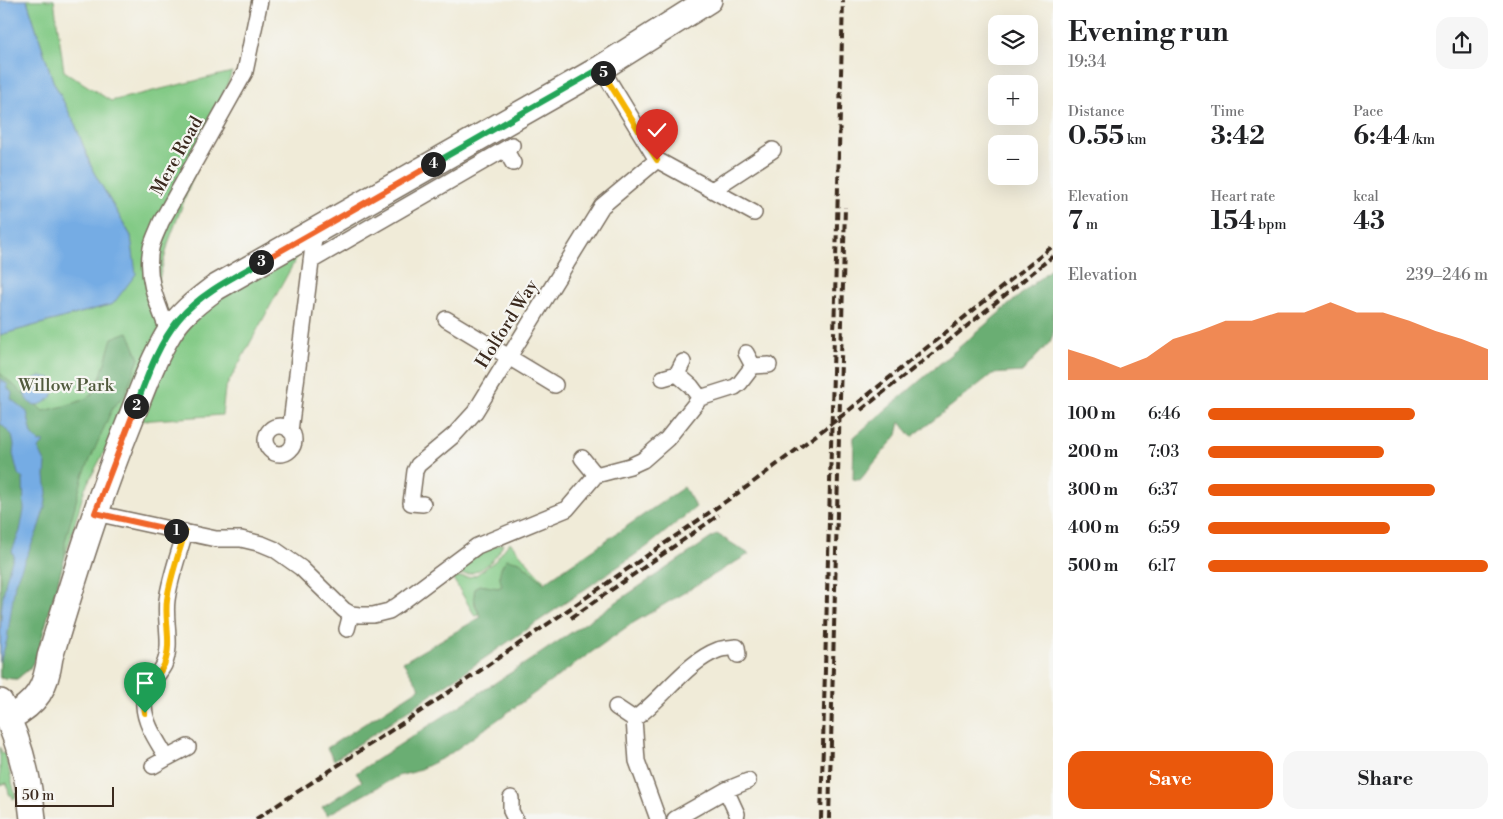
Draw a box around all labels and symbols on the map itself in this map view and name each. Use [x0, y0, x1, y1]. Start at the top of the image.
pin: 5 [590, 60, 616, 86]
pin [636, 109, 678, 160]
street label: Mere Road [146, 112, 209, 200]
pin: 4 [420, 152, 446, 176]
pin: 3 [248, 250, 274, 274]
street label: Holford Way [471, 275, 544, 373]
park label: Willow Park [17, 374, 115, 397]
pin: 2 [124, 394, 148, 418]
pin: 1 [164, 518, 188, 544]
pin [124, 662, 166, 713]
scale bar [15, 784, 114, 807]

